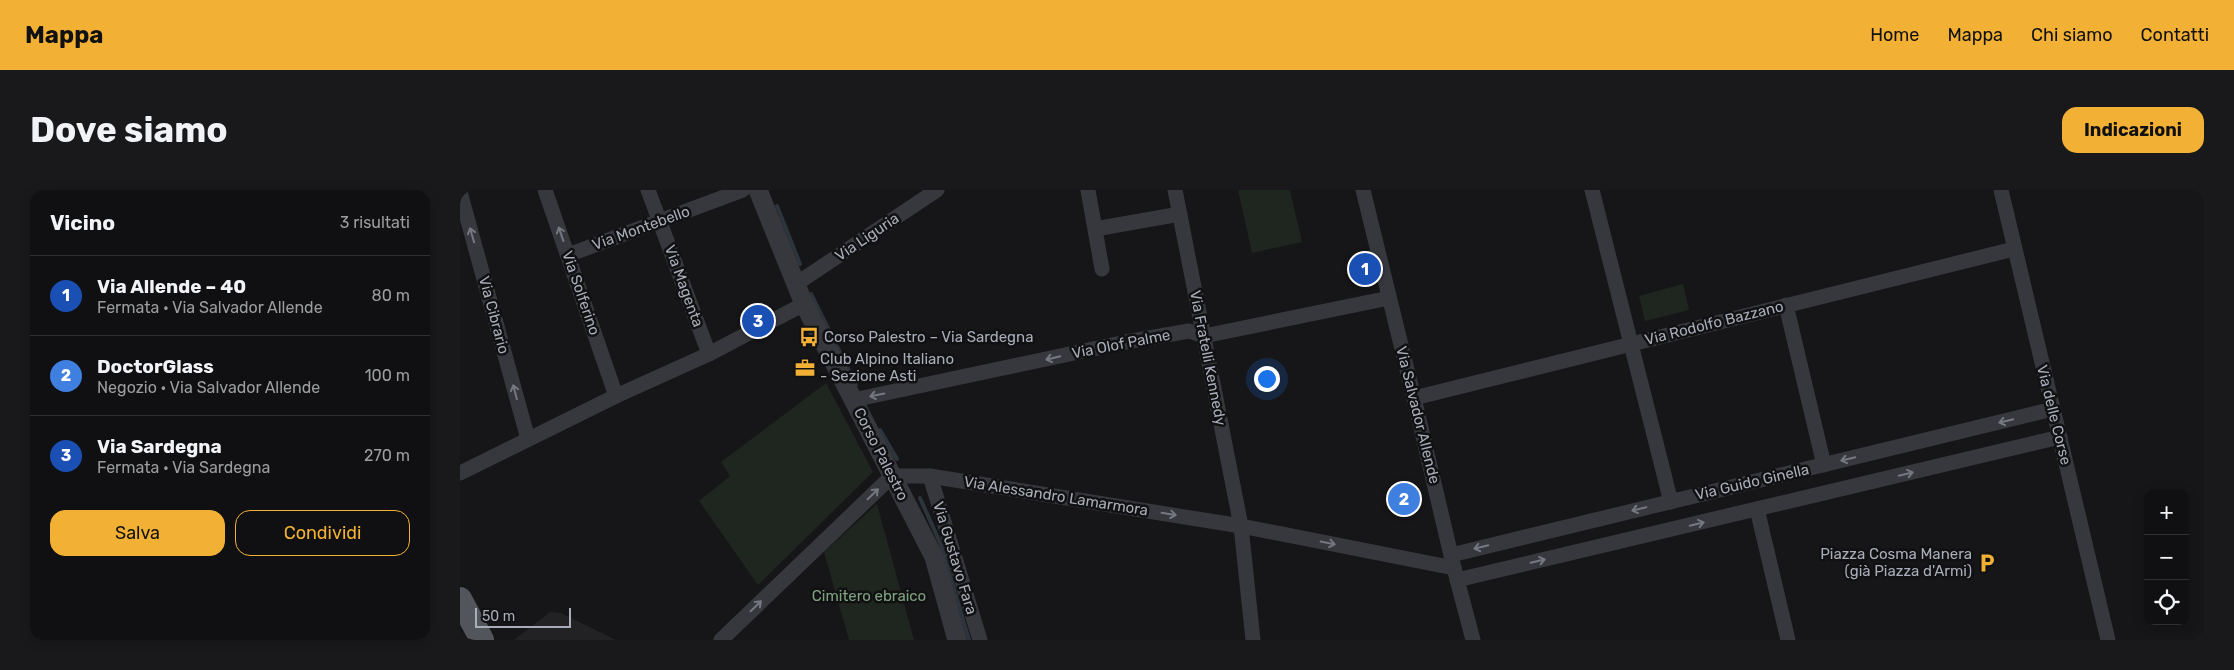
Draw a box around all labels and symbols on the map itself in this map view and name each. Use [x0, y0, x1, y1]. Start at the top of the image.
street label: Via Montebello [590, 202, 692, 254]
street label: Via Liguria [832, 209, 902, 265]
one-way arrow [555, 226, 565, 242]
one-way arrow [467, 227, 476, 243]
street label: Via Magenta [661, 242, 707, 330]
street label: Via Solferino [558, 248, 604, 338]
pin: 1 [1349, 250, 1381, 288]
street label: Via Cibrario [475, 274, 513, 356]
street label: Via Fratelli Kennedy [1186, 289, 1230, 427]
street label: Via Rodolfo Bazzano [1643, 297, 1785, 349]
pin: 3 [742, 302, 774, 340]
bus stop icon: Corso Palestro – Via Sardegna [798, 326, 820, 348]
street label: Via Olof Palme [1070, 326, 1172, 362]
place label: Corso Palestro – Via Sardegna [824, 328, 1033, 346]
street label: Via Salvador Allende [1392, 344, 1444, 486]
place label: Club Alpino Italiano - Sezione Asti [820, 350, 954, 385]
one-way arrow [1046, 354, 1062, 363]
office icon: Club Alpino Italiano - Sezione Asti [794, 357, 816, 379]
street label: Via delle Corse [2033, 363, 2075, 467]
your location [1254, 366, 1280, 392]
one-way arrow [510, 384, 519, 400]
one-way arrow [870, 391, 886, 400]
street label: Corso Palestro [850, 405, 912, 503]
one-way arrow [1999, 417, 2015, 426]
one-way arrow [1841, 455, 1857, 464]
street label: Via Guido Ginella [1693, 460, 1811, 504]
one-way arrow [1897, 469, 1913, 478]
street label: Via Alessandro Lamarmora [963, 473, 1149, 519]
pin: 2 [1388, 480, 1420, 518]
one-way arrow [867, 488, 879, 500]
street label: Via Gustavo Fara [929, 499, 981, 617]
one-way arrow [1632, 505, 1648, 514]
one-way arrow [1160, 510, 1176, 520]
one-way arrow [1688, 519, 1704, 528]
one-way arrow [1320, 539, 1336, 549]
one-way arrow [1474, 543, 1490, 552]
place label: Piazza Cosma Manera (già Piazza d'Armi) [1820, 545, 1972, 580]
parking icon: Piazza Cosma Manera (già Piazza d'Armi) [1976, 552, 1998, 574]
one-way arrow [1530, 556, 1546, 565]
park label: Cimitero ebraico [812, 587, 926, 605]
one-way arrow [749, 600, 762, 612]
scale bar [475, 605, 571, 628]

